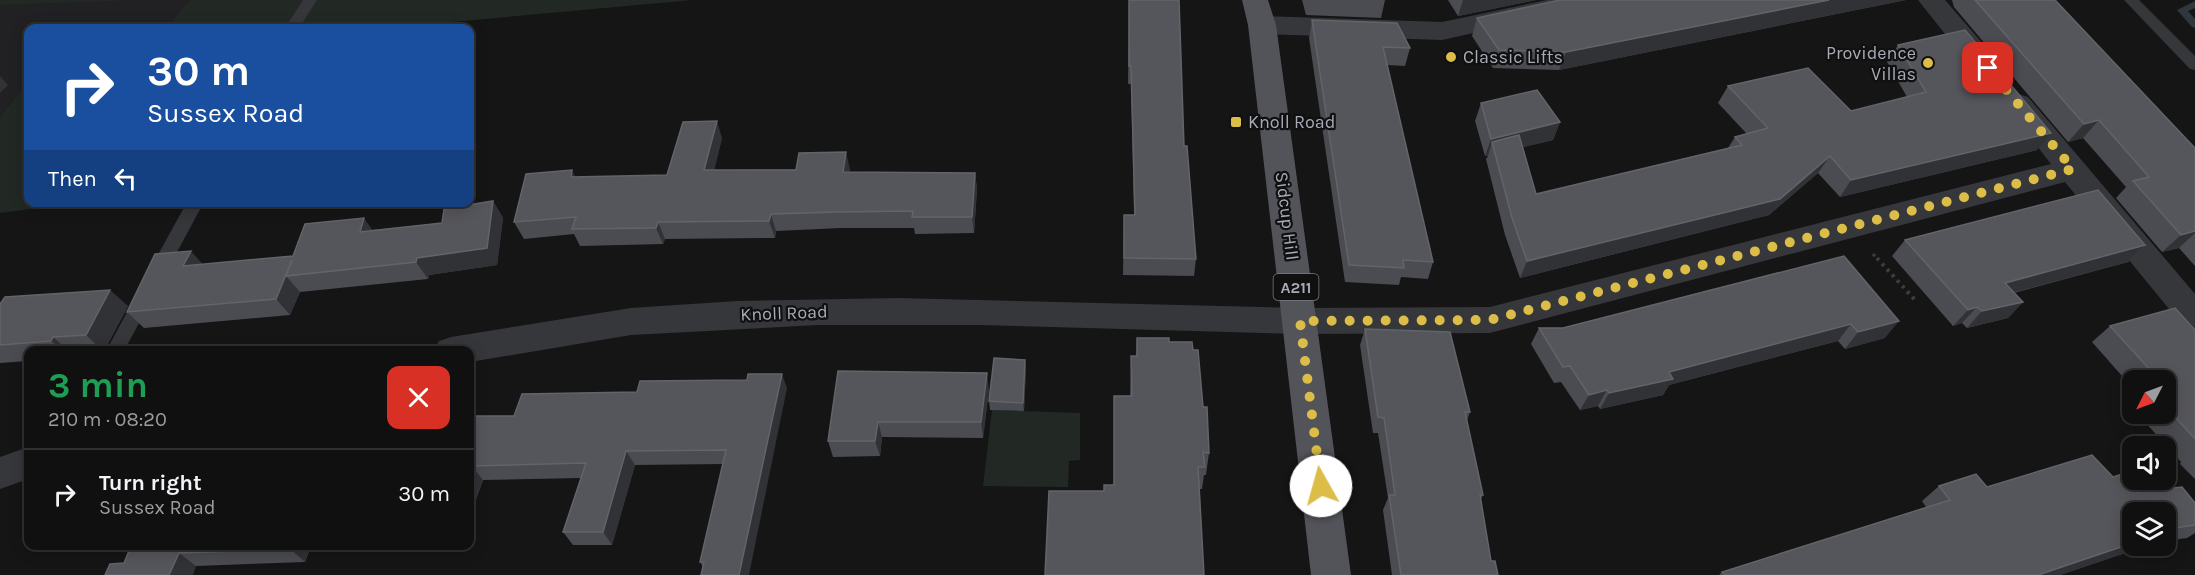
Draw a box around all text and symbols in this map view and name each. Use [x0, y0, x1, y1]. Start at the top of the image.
place label: Providence Villas [1826, 42, 1916, 85]
pin [1962, 42, 2013, 93]
text: 30 m [147, 46, 250, 96]
place label: Classic Lifts [1463, 46, 1563, 68]
icon: right [48, 48, 126, 126]
marker: Classic Lifts [1444, 50, 1458, 64]
icon: arrive [1971, 51, 2004, 84]
marker: Providence Villas [1921, 56, 1935, 70]
text: Sussex Road [147, 97, 304, 129]
place label: Knoll Road [1248, 111, 1335, 133]
marker: Knoll Road [1229, 115, 1243, 129]
icon: left [109, 162, 142, 195]
text: Then [48, 166, 97, 192]
street label: Sidcup Hill [1271, 170, 1303, 262]
road number: A211 [1274, 274, 1318, 300]
street label: Knoll Road [740, 300, 828, 326]
text: 3 min [48, 364, 148, 406]
button: close [387, 366, 450, 429]
north arrow [2122, 370, 2176, 424]
map controls [2122, 370, 2176, 556]
text: 210 m · 08:20 [48, 408, 167, 431]
button: sound [2122, 436, 2176, 490]
position arrow [1289, 454, 1353, 518]
text: Turn right [99, 470, 202, 496]
icon: right [48, 478, 81, 511]
text: 30 m [398, 481, 450, 507]
text: Sussex Road [99, 496, 216, 519]
button: layers [2122, 502, 2176, 556]

